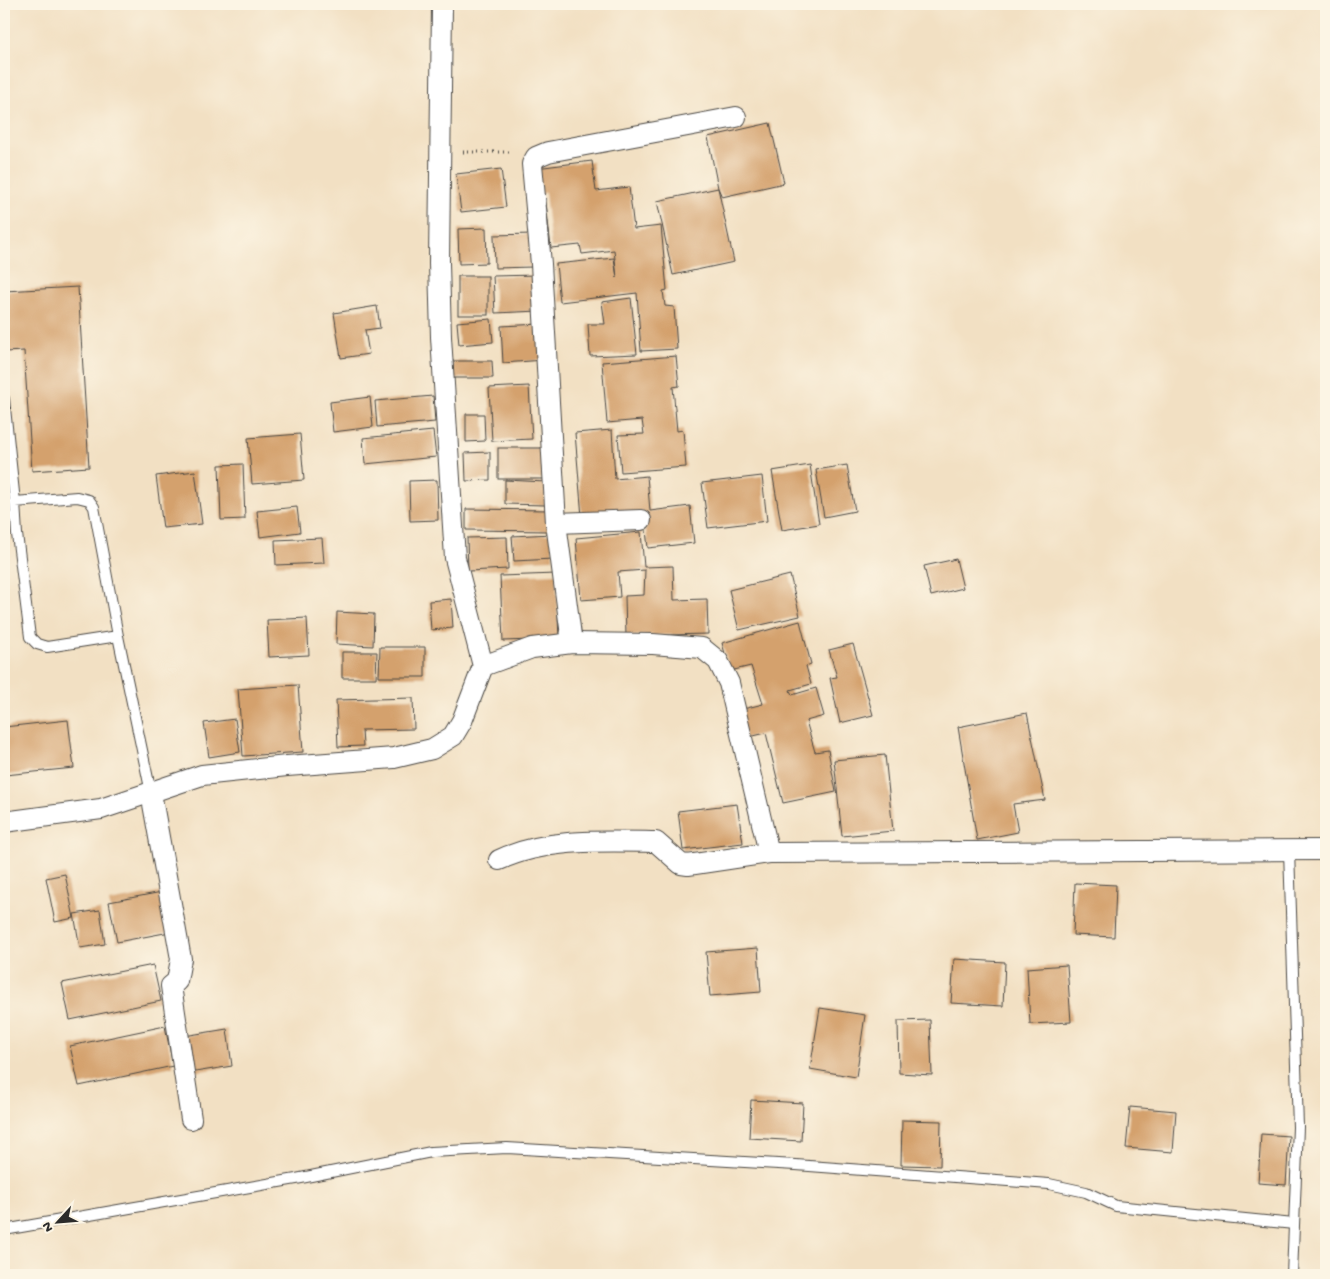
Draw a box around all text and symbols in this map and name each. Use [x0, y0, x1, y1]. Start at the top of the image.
north arrow [32, 1196, 82, 1246]
text: N [39, 1219, 58, 1234]

